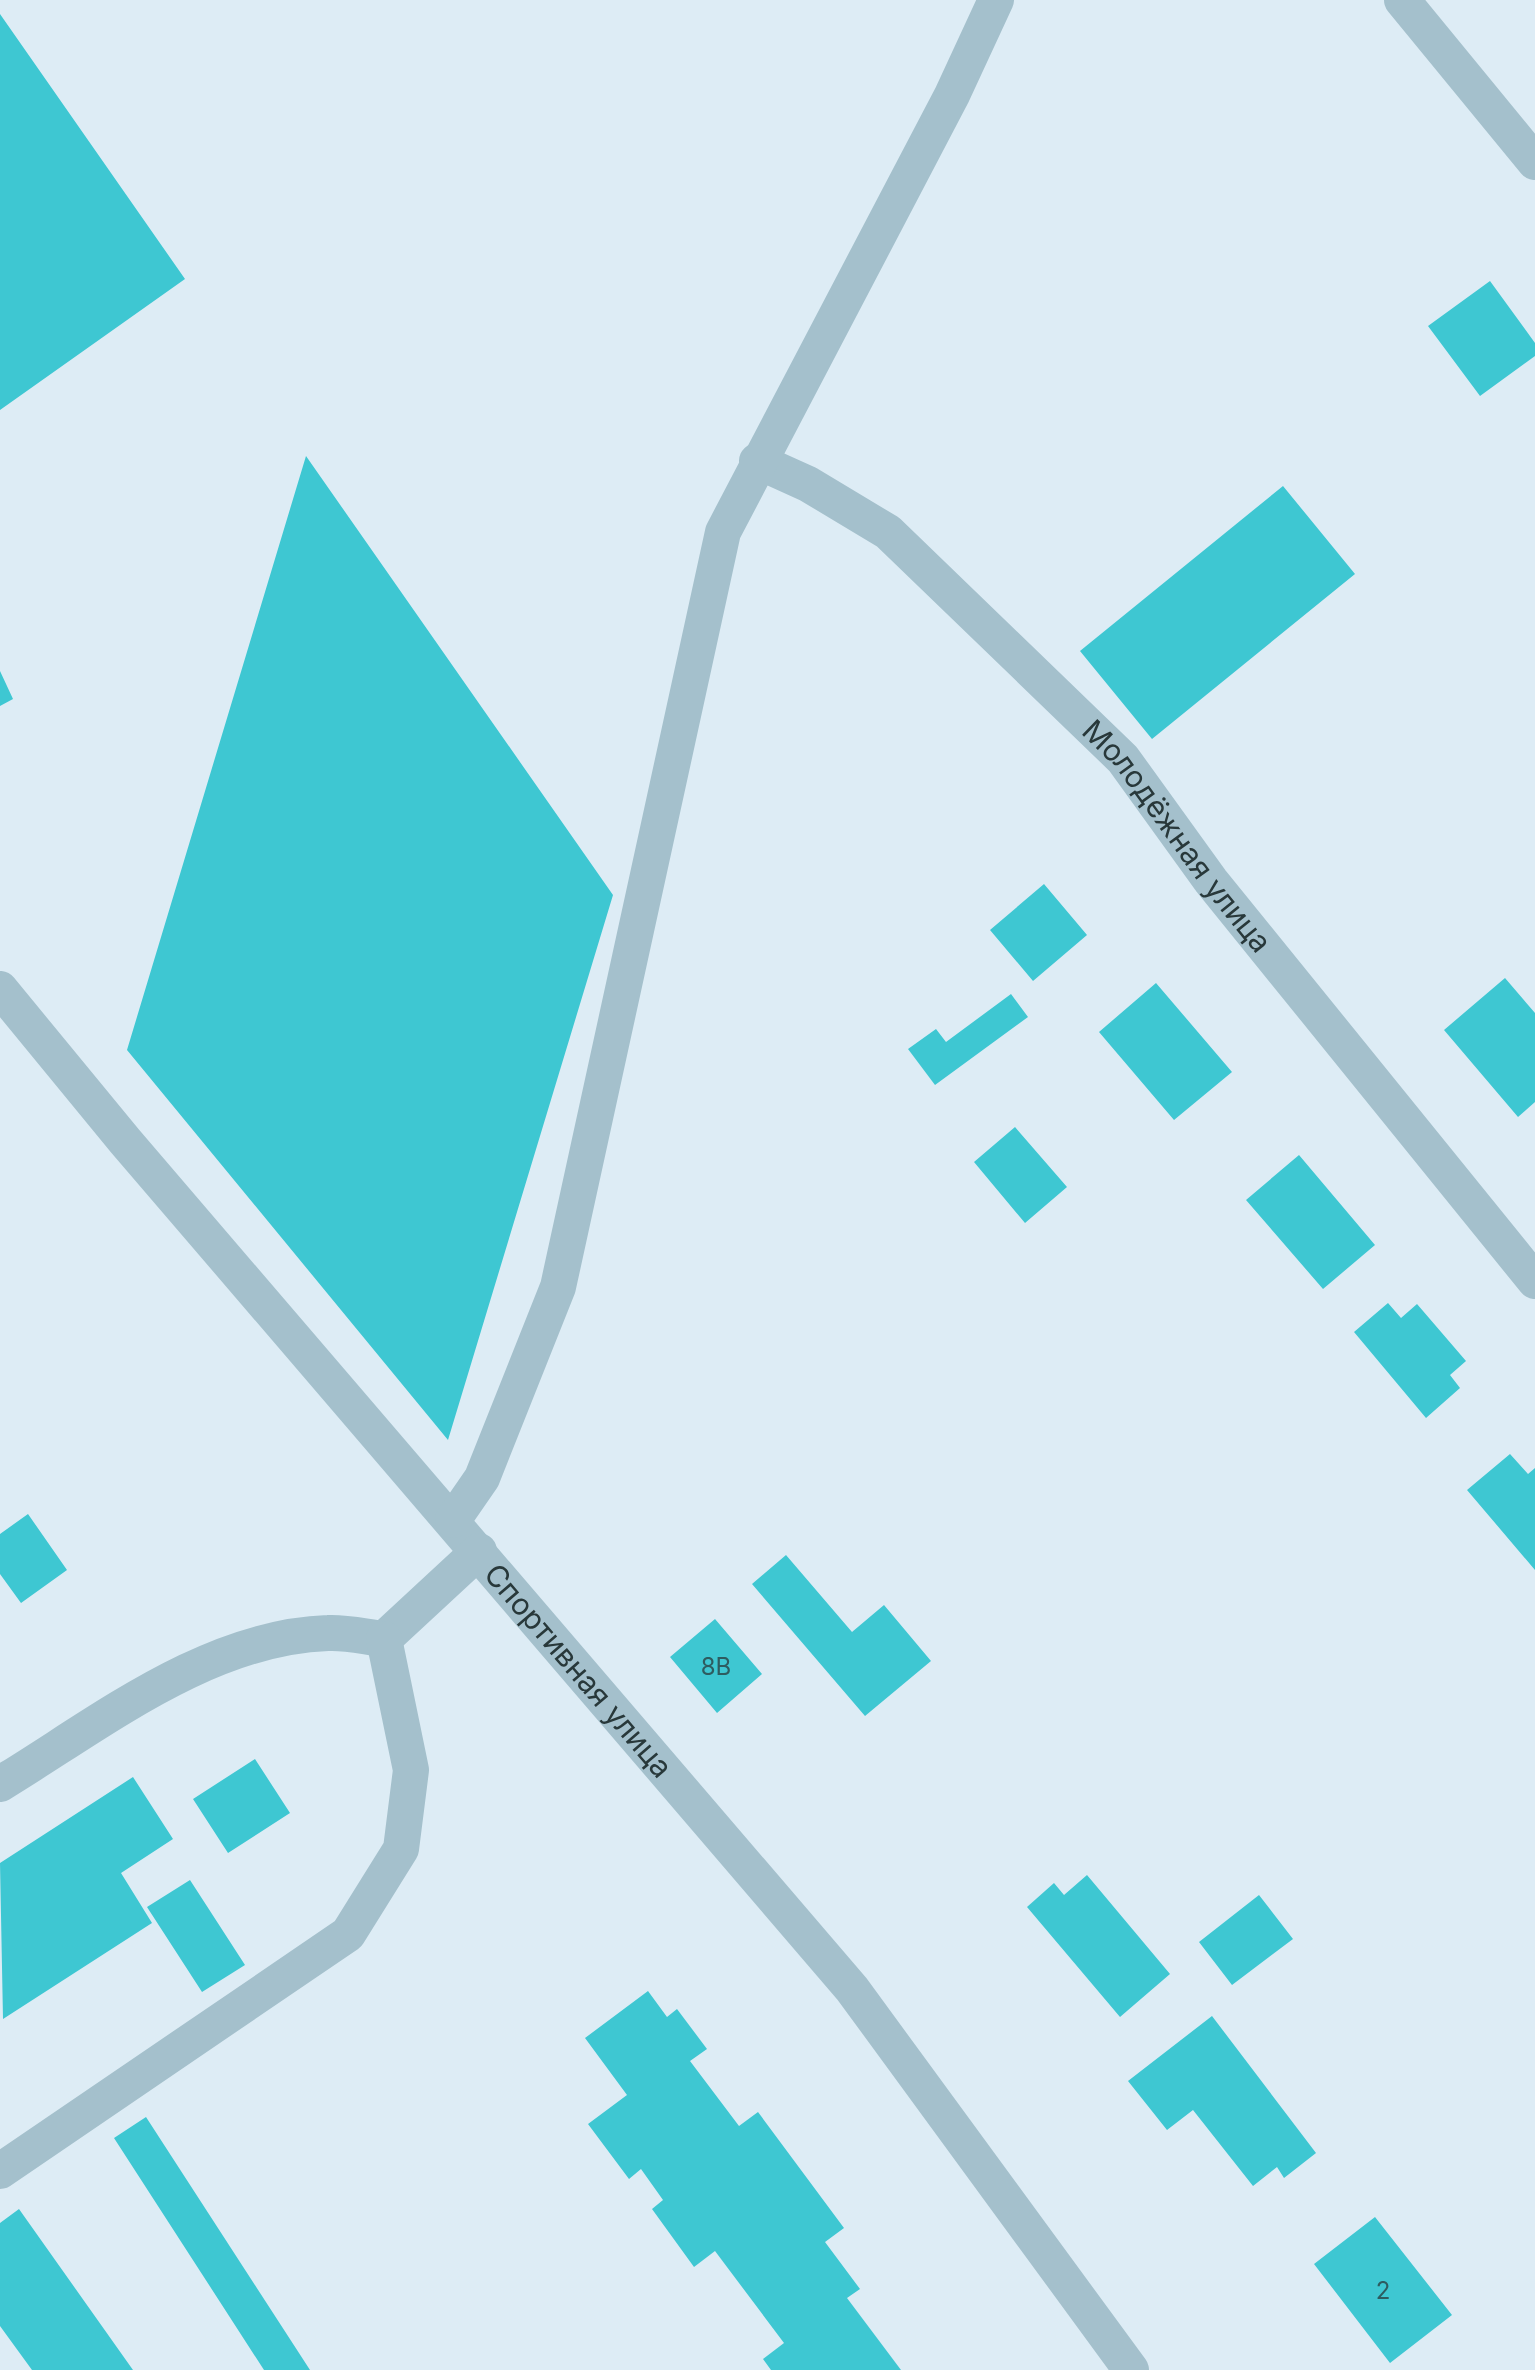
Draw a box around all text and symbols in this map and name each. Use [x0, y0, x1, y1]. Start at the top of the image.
street label: Молодёжная улица [1076, 712, 1279, 959]
street label: Спортивная улица [477, 1556, 680, 1785]
house number: 8В [701, 1652, 731, 1681]
house number: 2 [1376, 2276, 1390, 2305]

